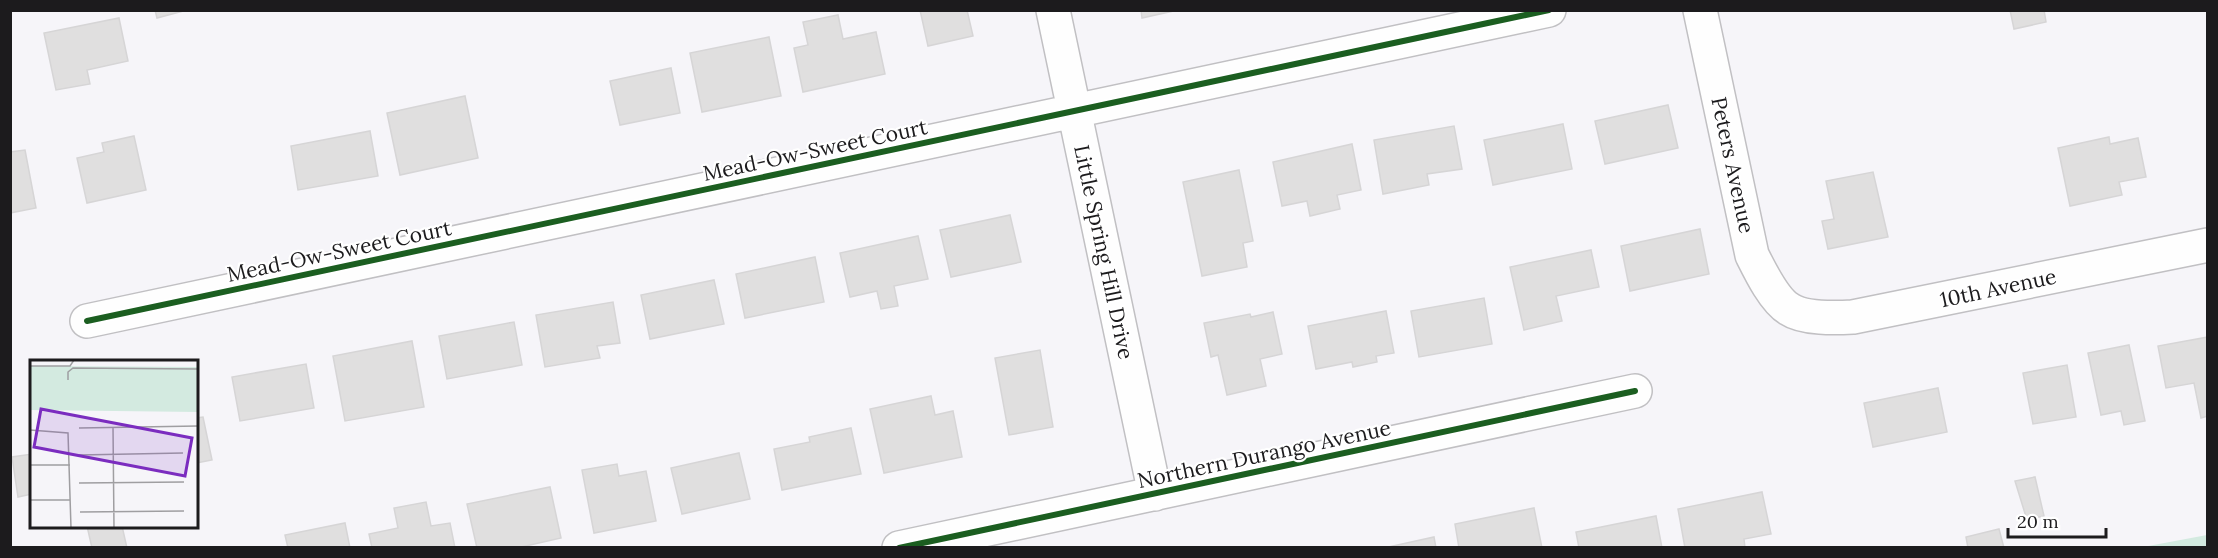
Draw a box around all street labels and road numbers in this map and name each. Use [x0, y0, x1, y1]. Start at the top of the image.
street label: Peters Avenue [1705, 94, 1761, 236]
street label: Mead-Ow-Sweet Court [700, 113, 930, 187]
street label: Little Spring Hill Drive [1068, 142, 1140, 362]
street label: Mead-Ow-Sweet Court [224, 214, 454, 288]
street label: 10th Avenue [1937, 263, 2059, 313]
street label: Northern Durango Avenue [1135, 414, 1393, 494]

